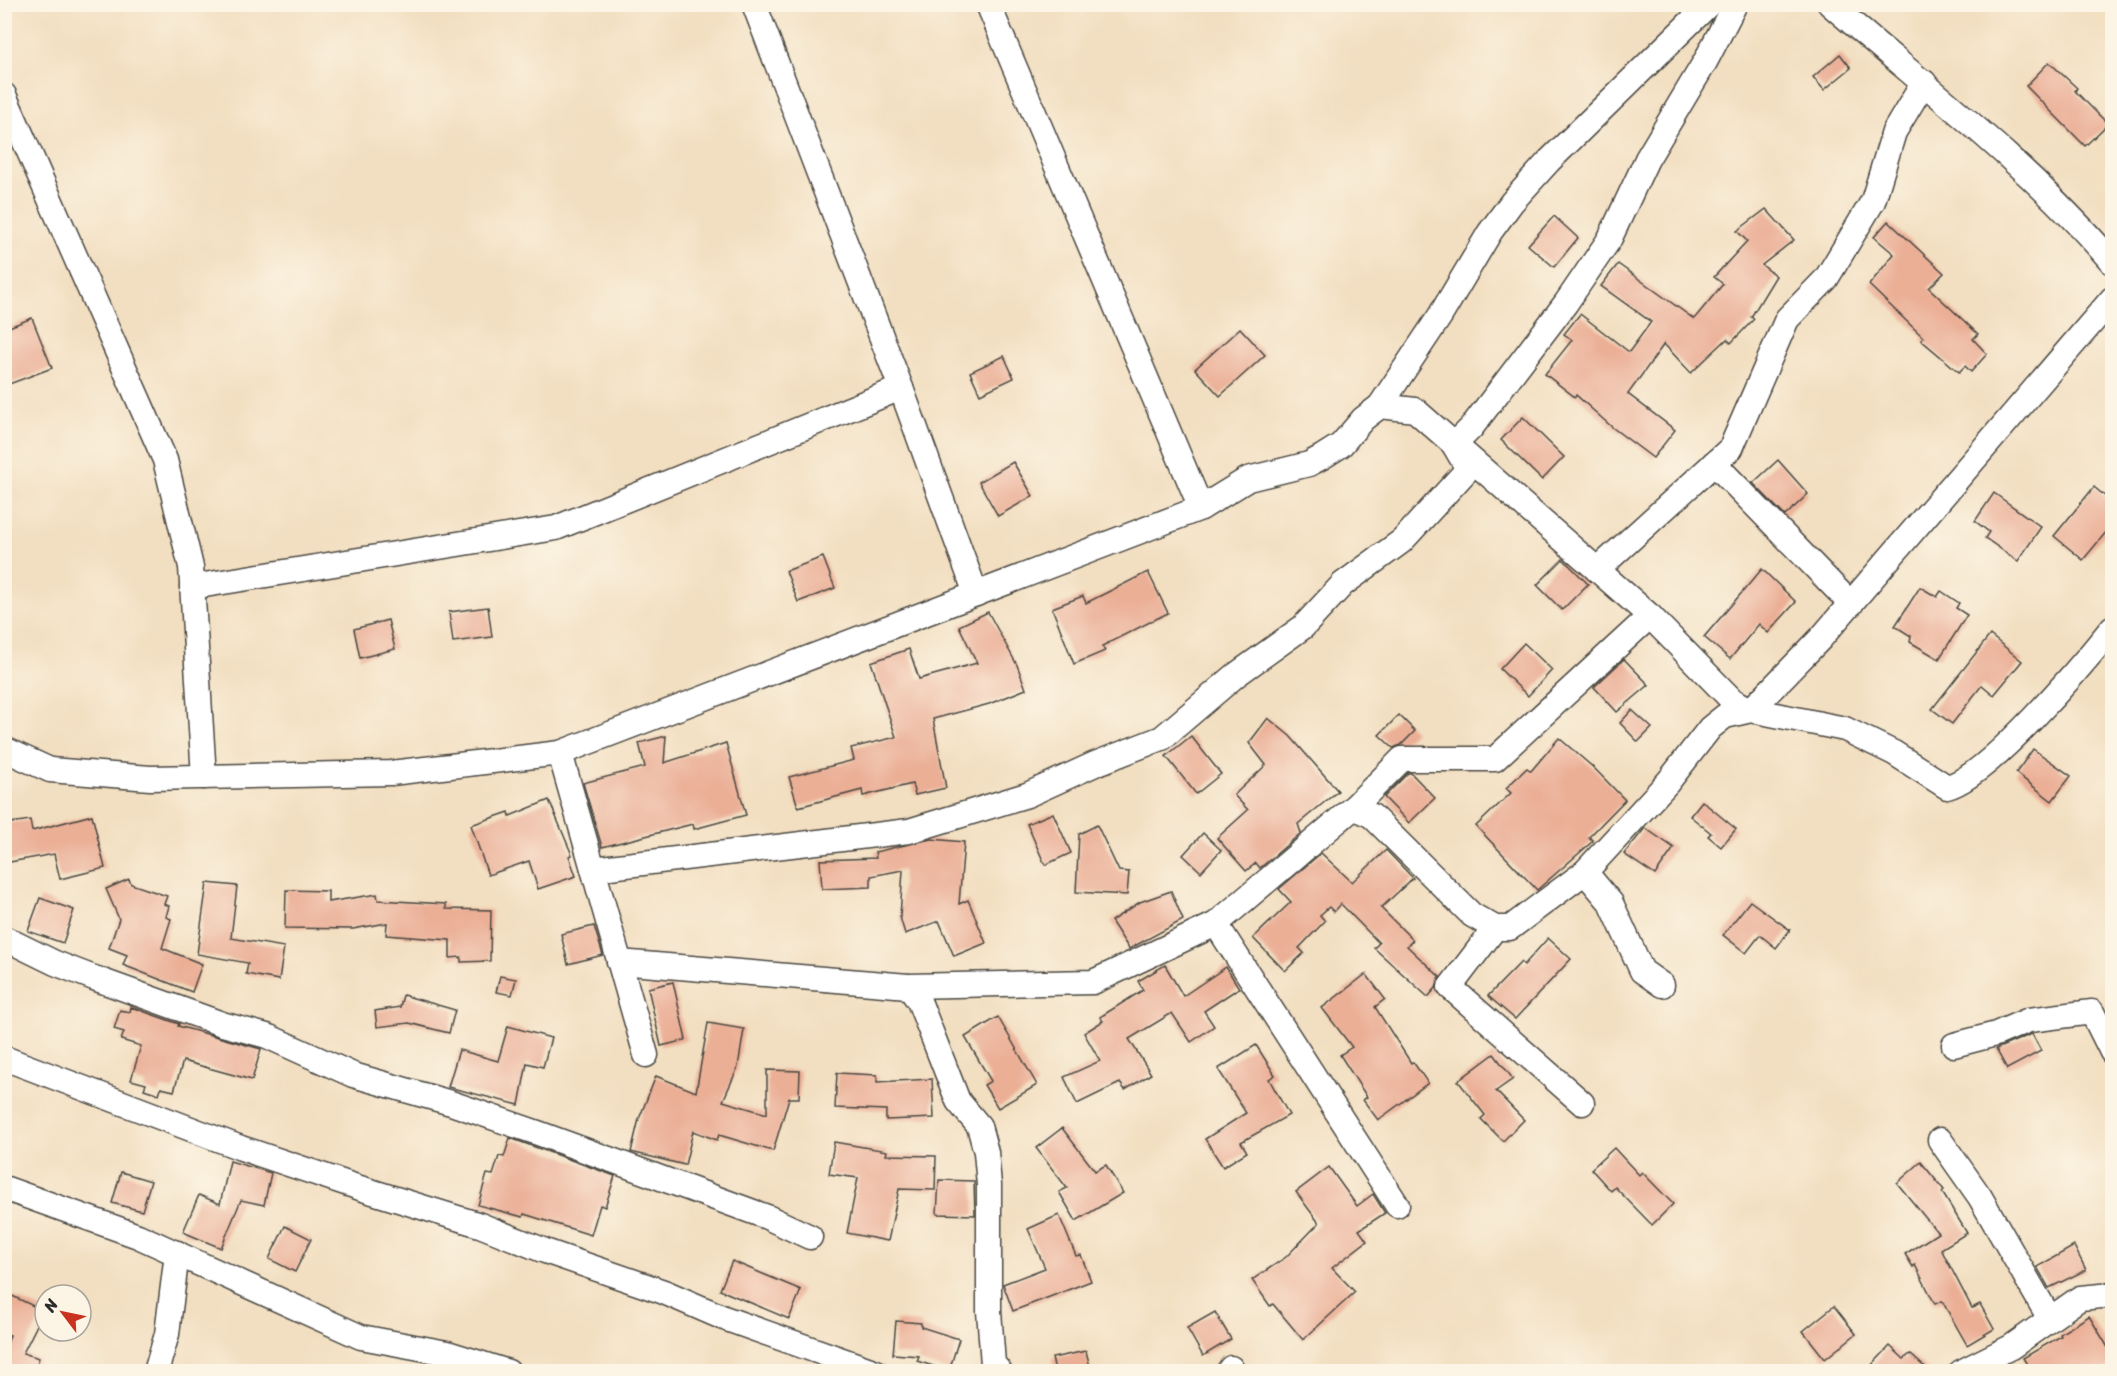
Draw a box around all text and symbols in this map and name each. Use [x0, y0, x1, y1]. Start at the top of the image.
north arrow [33, 1283, 93, 1343]
text: N [35, 1292, 66, 1319]

